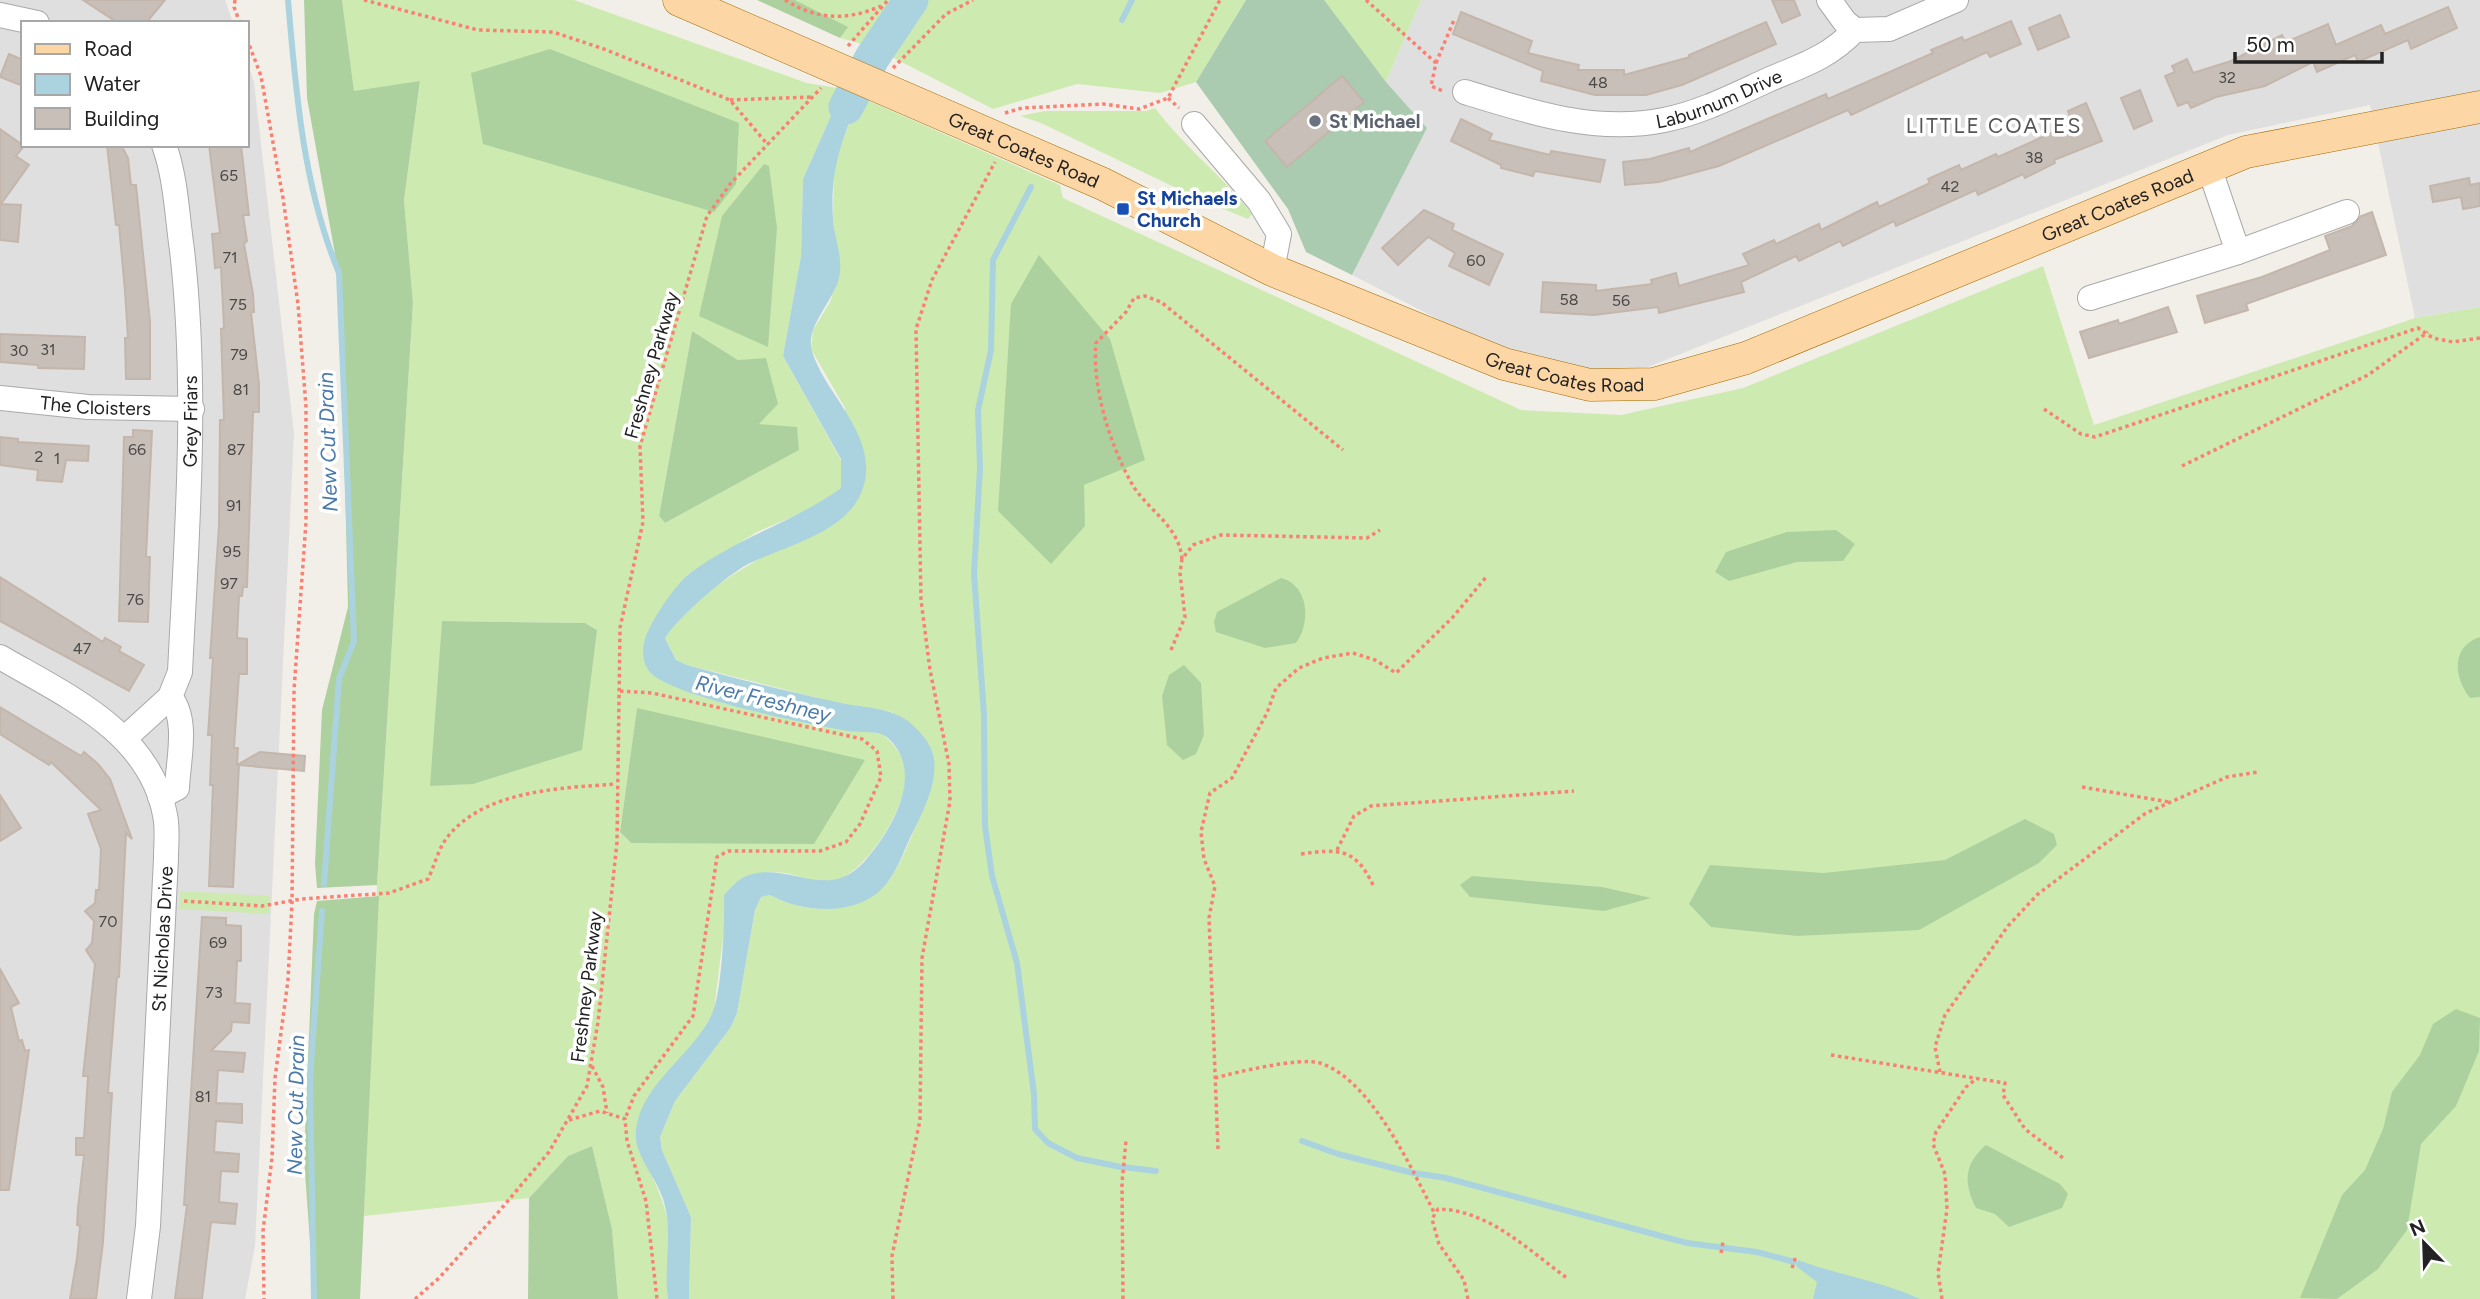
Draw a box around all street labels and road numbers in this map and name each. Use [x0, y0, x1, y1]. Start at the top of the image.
street label: Laburnum Drive [1654, 64, 1786, 133]
street label: Great Coates Road [945, 107, 1103, 193]
street label: Great Coates Road [2038, 164, 2197, 247]
street label: Freshney Parkway [619, 289, 684, 441]
street label: Great Coates Road [1482, 347, 1645, 397]
street label: Grey Friars [178, 375, 202, 468]
street label: The Cloisters [39, 391, 151, 420]
street label: St Nicholas Drive [147, 866, 178, 1012]
street label: Freshney Parkway [566, 910, 607, 1064]

